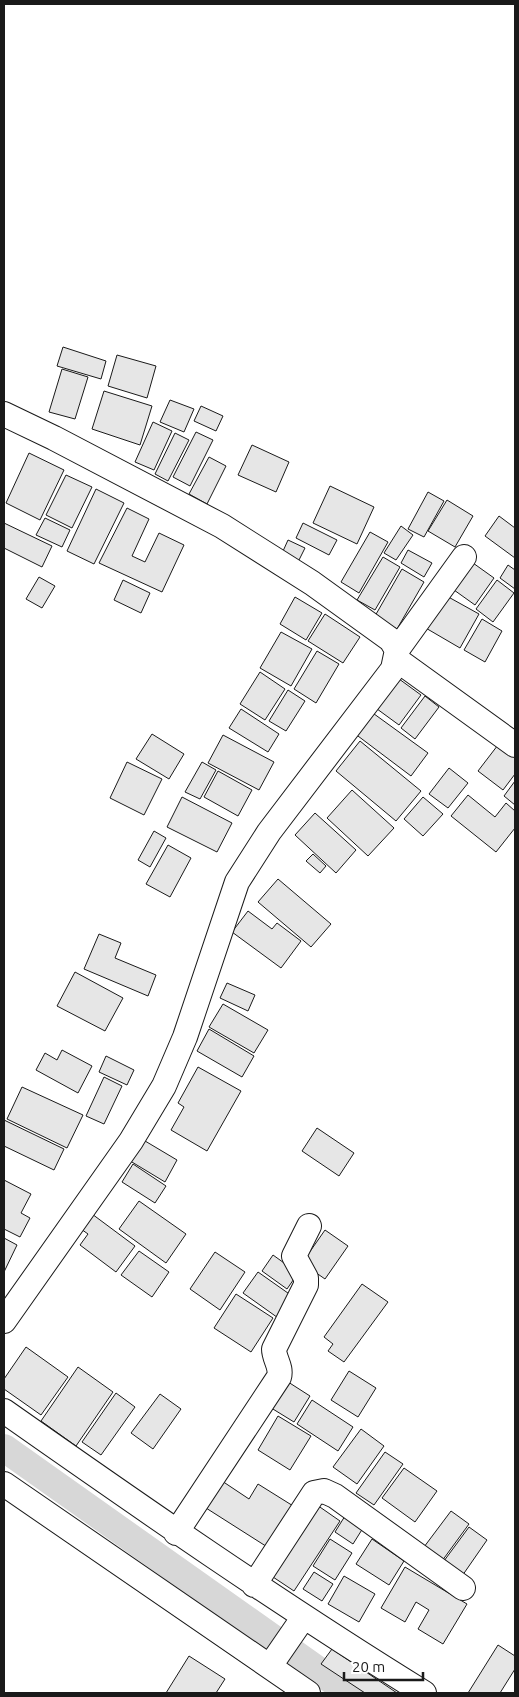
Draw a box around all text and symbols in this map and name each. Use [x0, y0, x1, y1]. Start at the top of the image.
scale bar [344, 1650, 423, 1682]
text: 20 m [352, 1658, 385, 1675]

